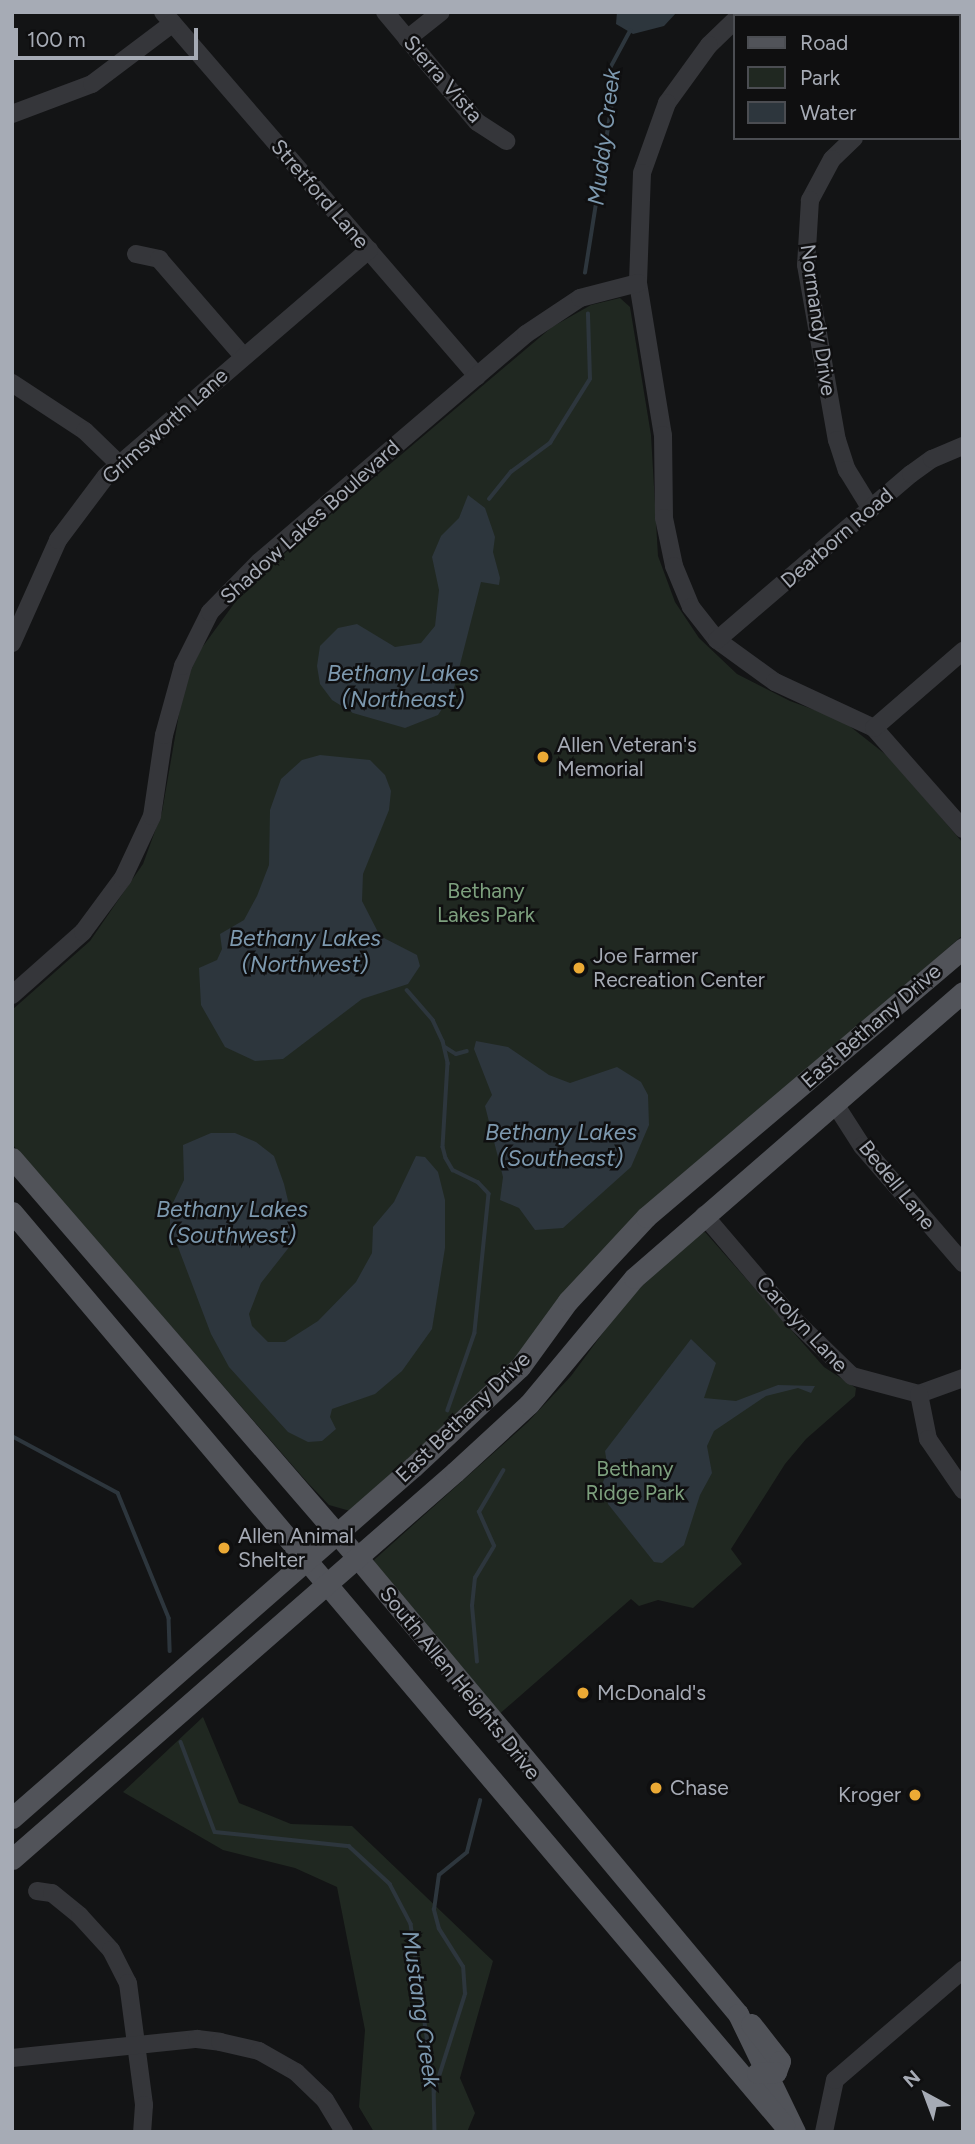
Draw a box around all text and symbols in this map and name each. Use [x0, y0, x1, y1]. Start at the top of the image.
scale bar [18, 14, 201, 58]
legend [734, 14, 961, 140]
text: 100 m [27, 27, 86, 52]
street label: Sierra Vista [398, 30, 488, 128]
text: Road [800, 30, 848, 55]
text: Park [800, 65, 840, 90]
water label: Muddy Creek [582, 67, 626, 207]
text: Water [800, 100, 856, 125]
street label: Stretford Lane [266, 134, 374, 254]
street label: Normandy Drive [795, 243, 841, 397]
street label: Grimsworth Lane [97, 363, 233, 489]
street label: Shadow Lakes Boulevard [215, 435, 405, 609]
street label: Dearborn Road [776, 482, 898, 594]
water label: Bethany Lakes (Northeast) [327, 659, 479, 713]
place label: Allen Veteran's Memorial [557, 732, 697, 782]
marker: Allen Veteran's Memorial [535, 749, 551, 765]
park label: Bethany Lakes Park [437, 878, 535, 928]
water label: Bethany Lakes (Northwest) [229, 924, 381, 978]
place label: Joe Farmer Recreation Center [593, 943, 765, 993]
street label: East Bethany Drive [796, 958, 946, 1094]
marker: Joe Farmer Recreation Center [571, 960, 587, 976]
water label: Bethany Lakes (Southeast) [485, 1118, 637, 1172]
street label: Bedell Lane [853, 1135, 941, 1235]
water label: Bethany Lakes (Southwest) [156, 1195, 308, 1249]
street label: Carolyn Lane [751, 1271, 853, 1377]
street label: East Bethany Drive [391, 1346, 535, 1488]
park label: Bethany Ridge Park [585, 1456, 685, 1506]
place label: Allen Animal Shelter [238, 1523, 354, 1573]
marker: Allen Animal Shelter [216, 1540, 232, 1556]
street label: South Allen Heights Drive [374, 1581, 546, 1785]
place label: McDonald's [597, 1680, 706, 1706]
marker: McDonald's [575, 1685, 591, 1701]
place label: Chase [670, 1775, 729, 1801]
marker: Chase [648, 1780, 664, 1796]
place label: Kroger [838, 1782, 901, 1808]
marker: Kroger [907, 1787, 923, 1803]
water label: Mustang Creek [396, 1929, 446, 2089]
north arrow [891, 2060, 961, 2130]
text: N [899, 2065, 925, 2092]

